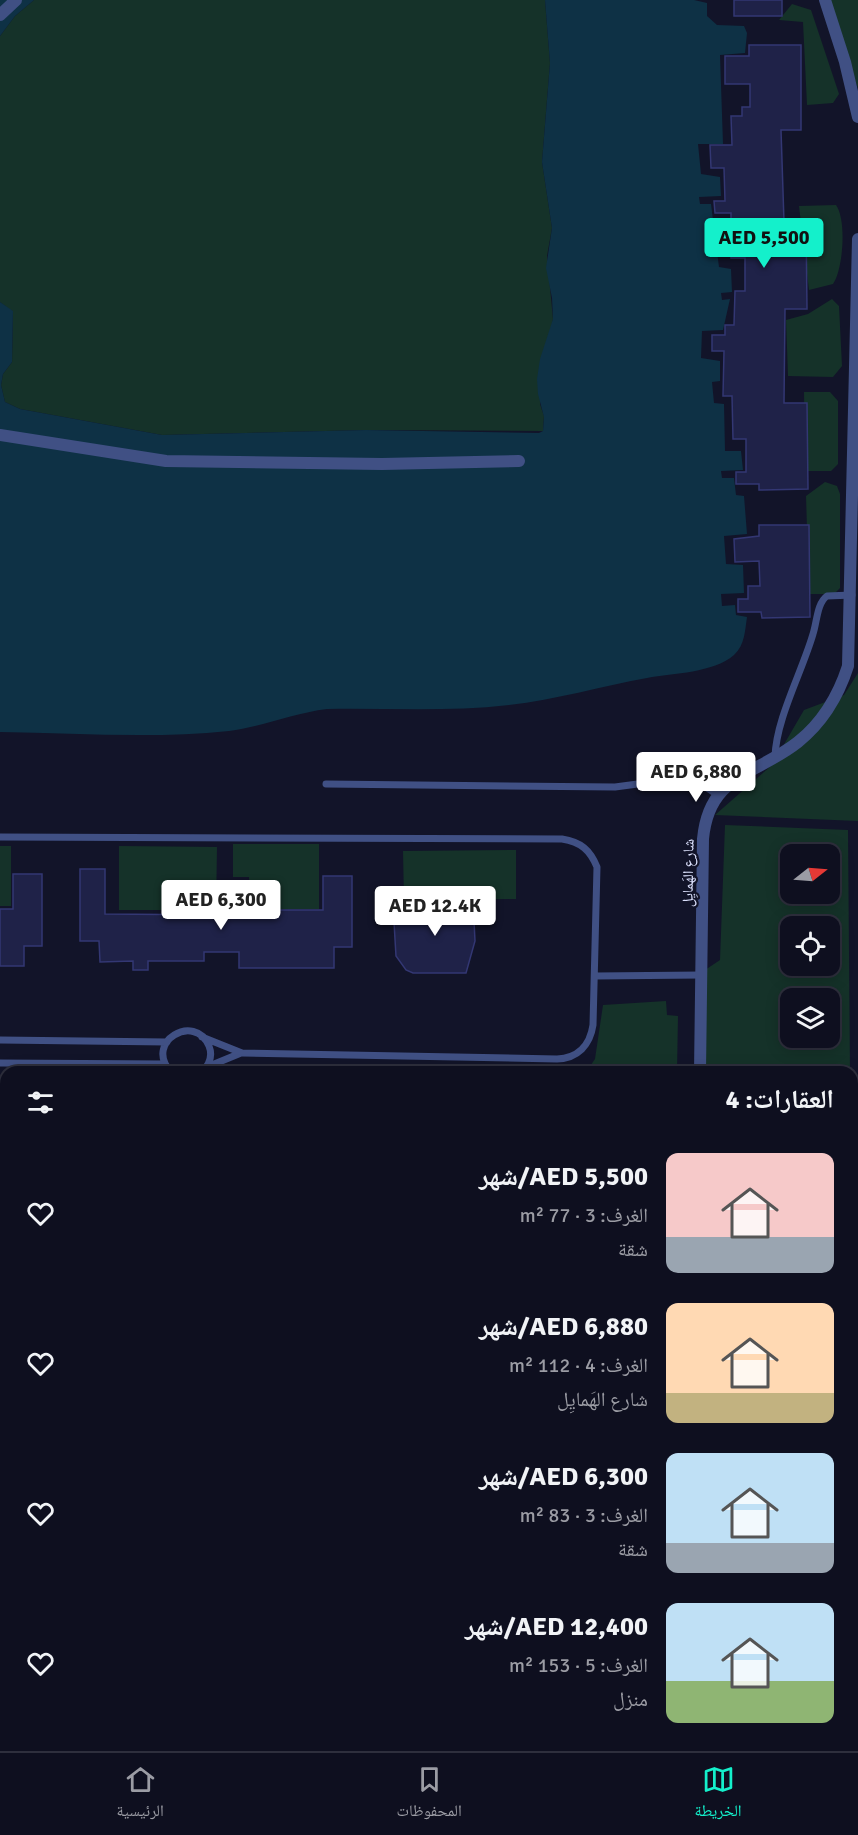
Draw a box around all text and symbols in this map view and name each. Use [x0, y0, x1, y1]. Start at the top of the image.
pin: AED 5,500 [695, 218, 833, 269]
text: AED 5,500 [718, 225, 810, 250]
pin: AED 6,880 [627, 752, 765, 803]
text: AED 6,880 [650, 759, 742, 784]
street label: شارع الهَمايِل [678, 839, 699, 907]
north arrow [780, 844, 840, 904]
map controls [780, 844, 840, 1048]
pin: AED 6,300 [152, 880, 290, 931]
pin: AED 12.4K [366, 886, 504, 937]
text: AED 6,300 [175, 887, 267, 912]
text: AED 12.4K [389, 893, 481, 918]
button: locate [780, 916, 840, 976]
button: layers [780, 988, 840, 1048]
text: العقارات: 4 [726, 1084, 834, 1116]
icon: filters [24, 1086, 57, 1119]
text: AED 5,500/شهر [479, 1161, 648, 1193]
icon: home [714, 1177, 786, 1249]
icon: heart [24, 1197, 57, 1230]
text: الغرف: 3 · 77 m² [520, 1203, 648, 1228]
text: شقة [618, 1237, 648, 1262]
text: AED 6,880/شهر [479, 1311, 648, 1343]
icon: home [714, 1327, 786, 1399]
icon: heart [24, 1347, 57, 1380]
text: الغرف: 4 · 112 m² [509, 1353, 648, 1378]
text: شارع الهَمايِل [557, 1387, 648, 1412]
text: AED 6,300/شهر [479, 1461, 648, 1493]
icon: home [714, 1477, 786, 1549]
icon: heart [24, 1497, 57, 1530]
text: الغرف: 3 · 83 m² [520, 1503, 648, 1528]
text: شقة [618, 1537, 648, 1562]
text: AED 12,400/شهر [465, 1611, 648, 1643]
icon: home [714, 1627, 786, 1699]
icon: heart [24, 1647, 57, 1680]
text: الغرف: 5 · 153 m² [509, 1653, 648, 1678]
text: منزل [613, 1687, 648, 1712]
tab: الرئيسية [116, 1763, 164, 1826]
tab: المحفوظات [397, 1763, 462, 1826]
tab: الخريطة [695, 1763, 742, 1826]

